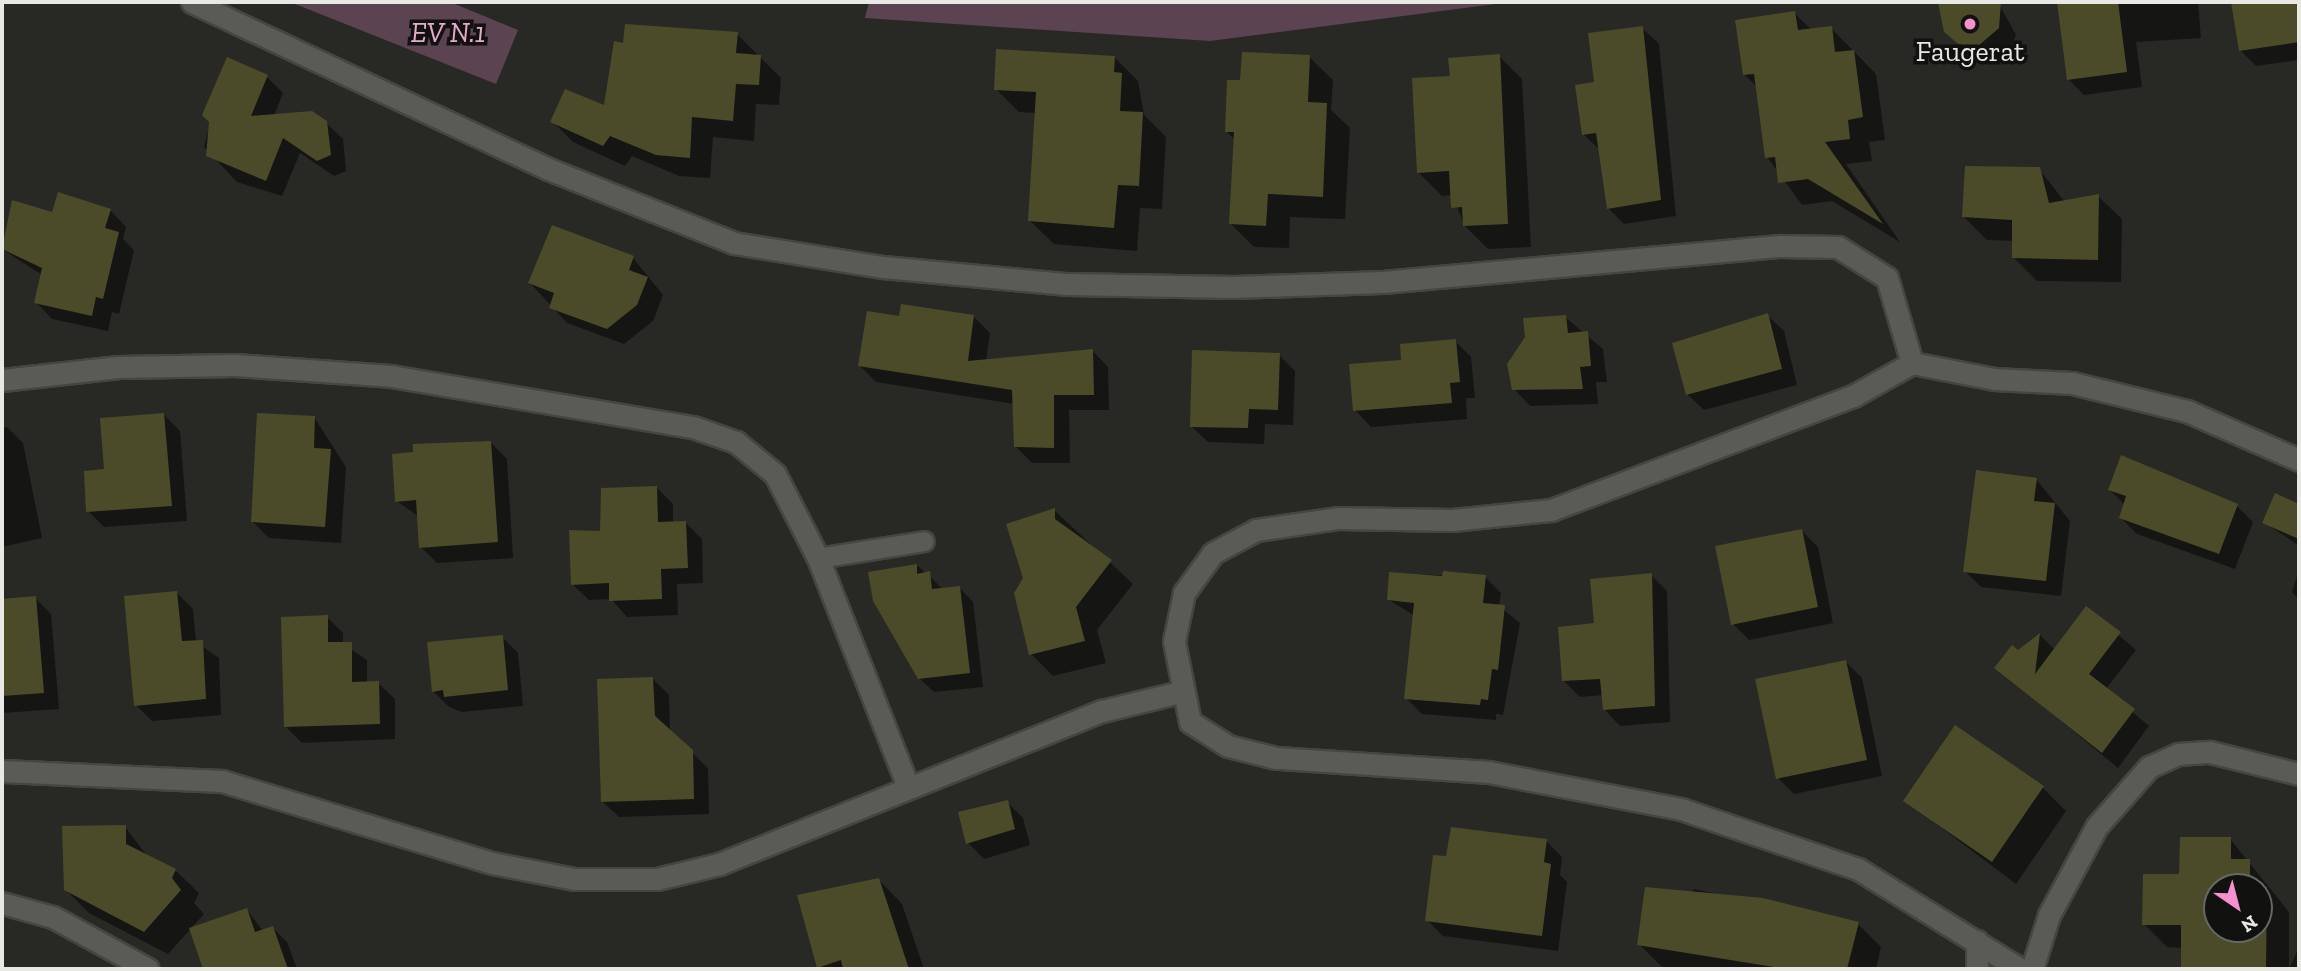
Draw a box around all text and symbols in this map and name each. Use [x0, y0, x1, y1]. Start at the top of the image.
park label: EV N.1 [410, 16, 486, 50]
marker: Faugerat [1962, 16, 1978, 32]
place label: Faugerat [1916, 35, 2024, 69]
north arrow [2203, 873, 2273, 943]
text: N [2237, 910, 2262, 938]

